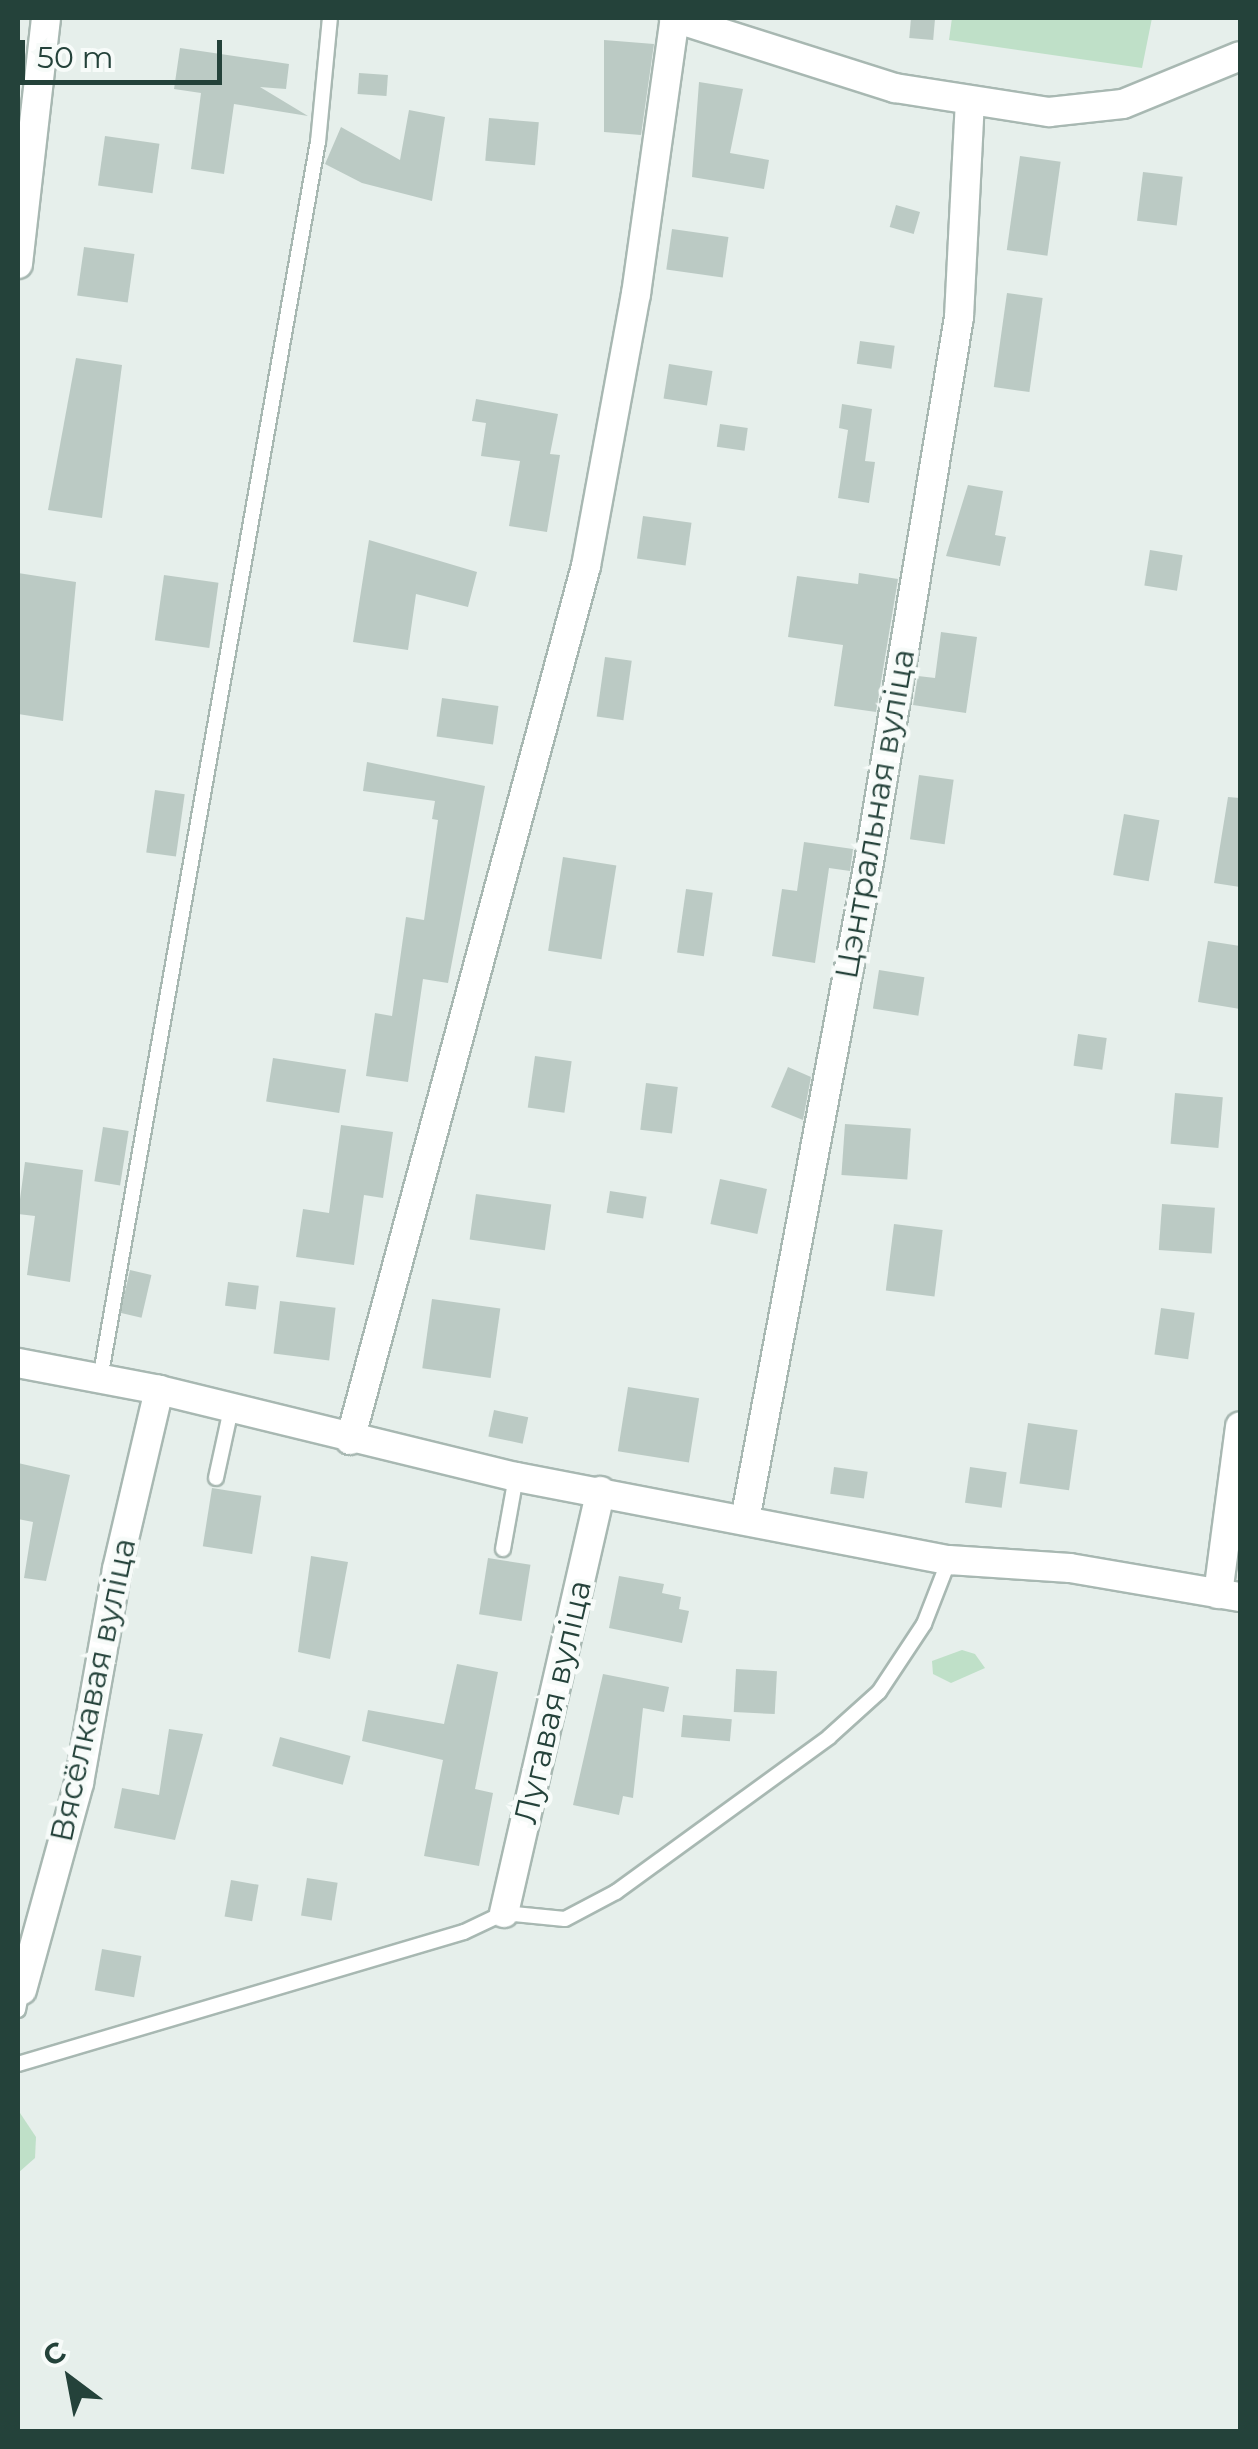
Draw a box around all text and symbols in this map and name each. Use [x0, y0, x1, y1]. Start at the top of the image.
scale bar [25, 20, 228, 82]
text: 50 m [37, 39, 114, 76]
street label: Цэнтральная вуліца [827, 646, 923, 982]
street label: Вясёлкавая вуліца [42, 1535, 144, 1845]
street label: Лугавая вуліца [506, 1576, 600, 1828]
north arrow [20, 2329, 120, 2429]
text: С [36, 2334, 72, 2373]

